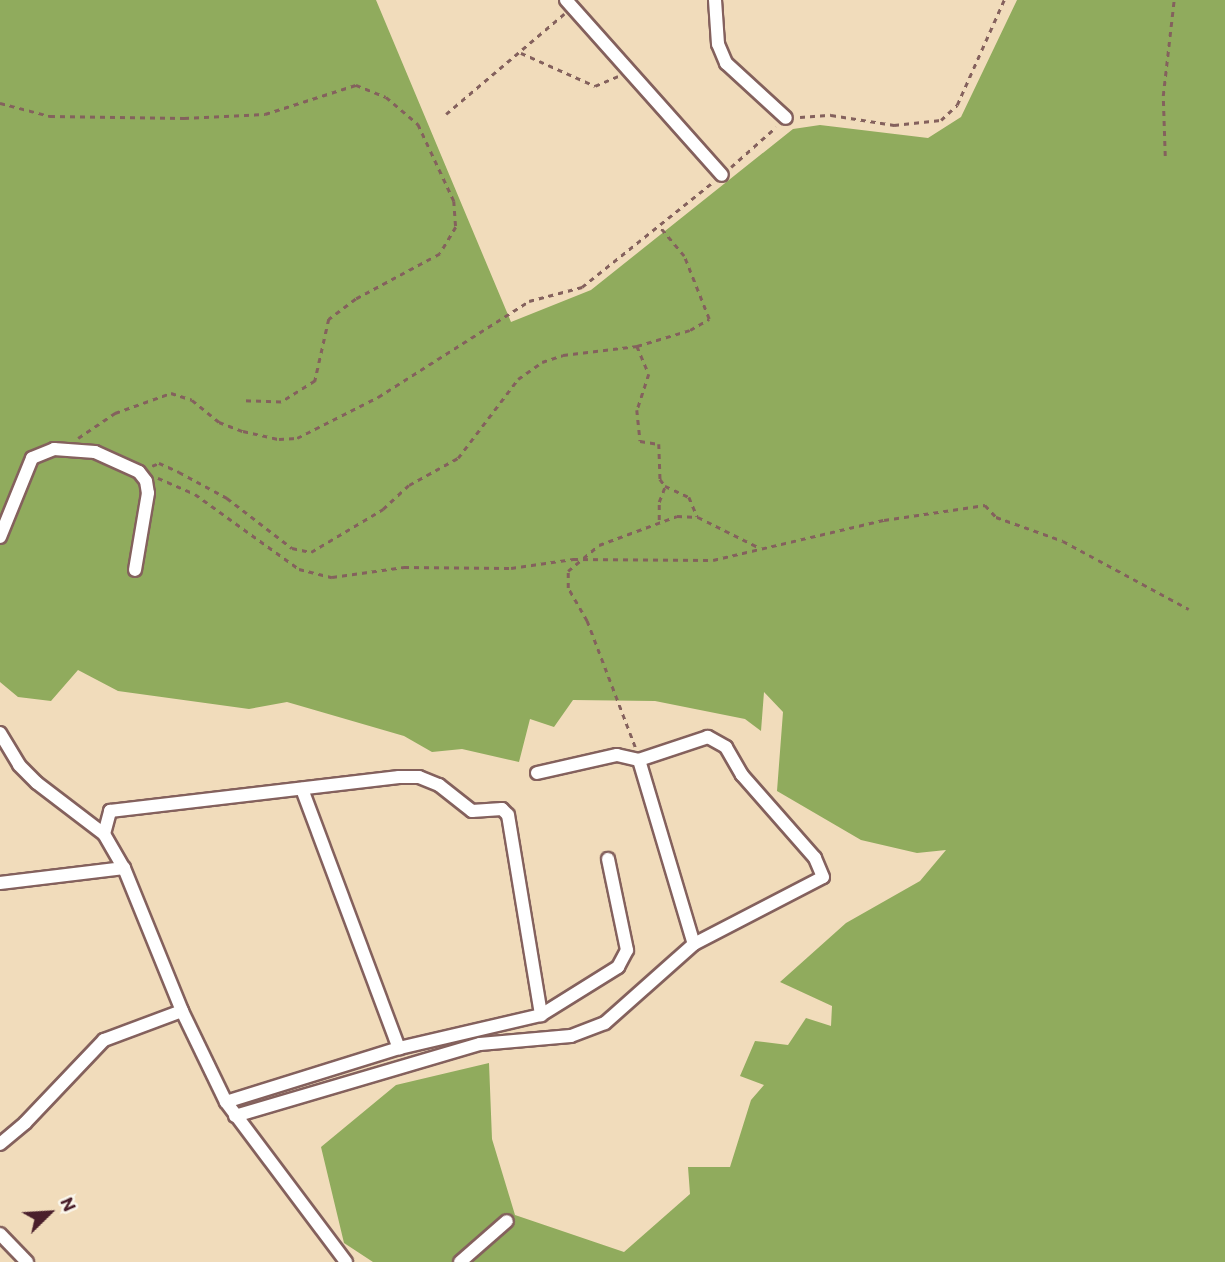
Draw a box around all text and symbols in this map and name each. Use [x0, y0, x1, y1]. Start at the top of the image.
north arrow [14, 1178, 84, 1248]
text: N [56, 1194, 82, 1215]

